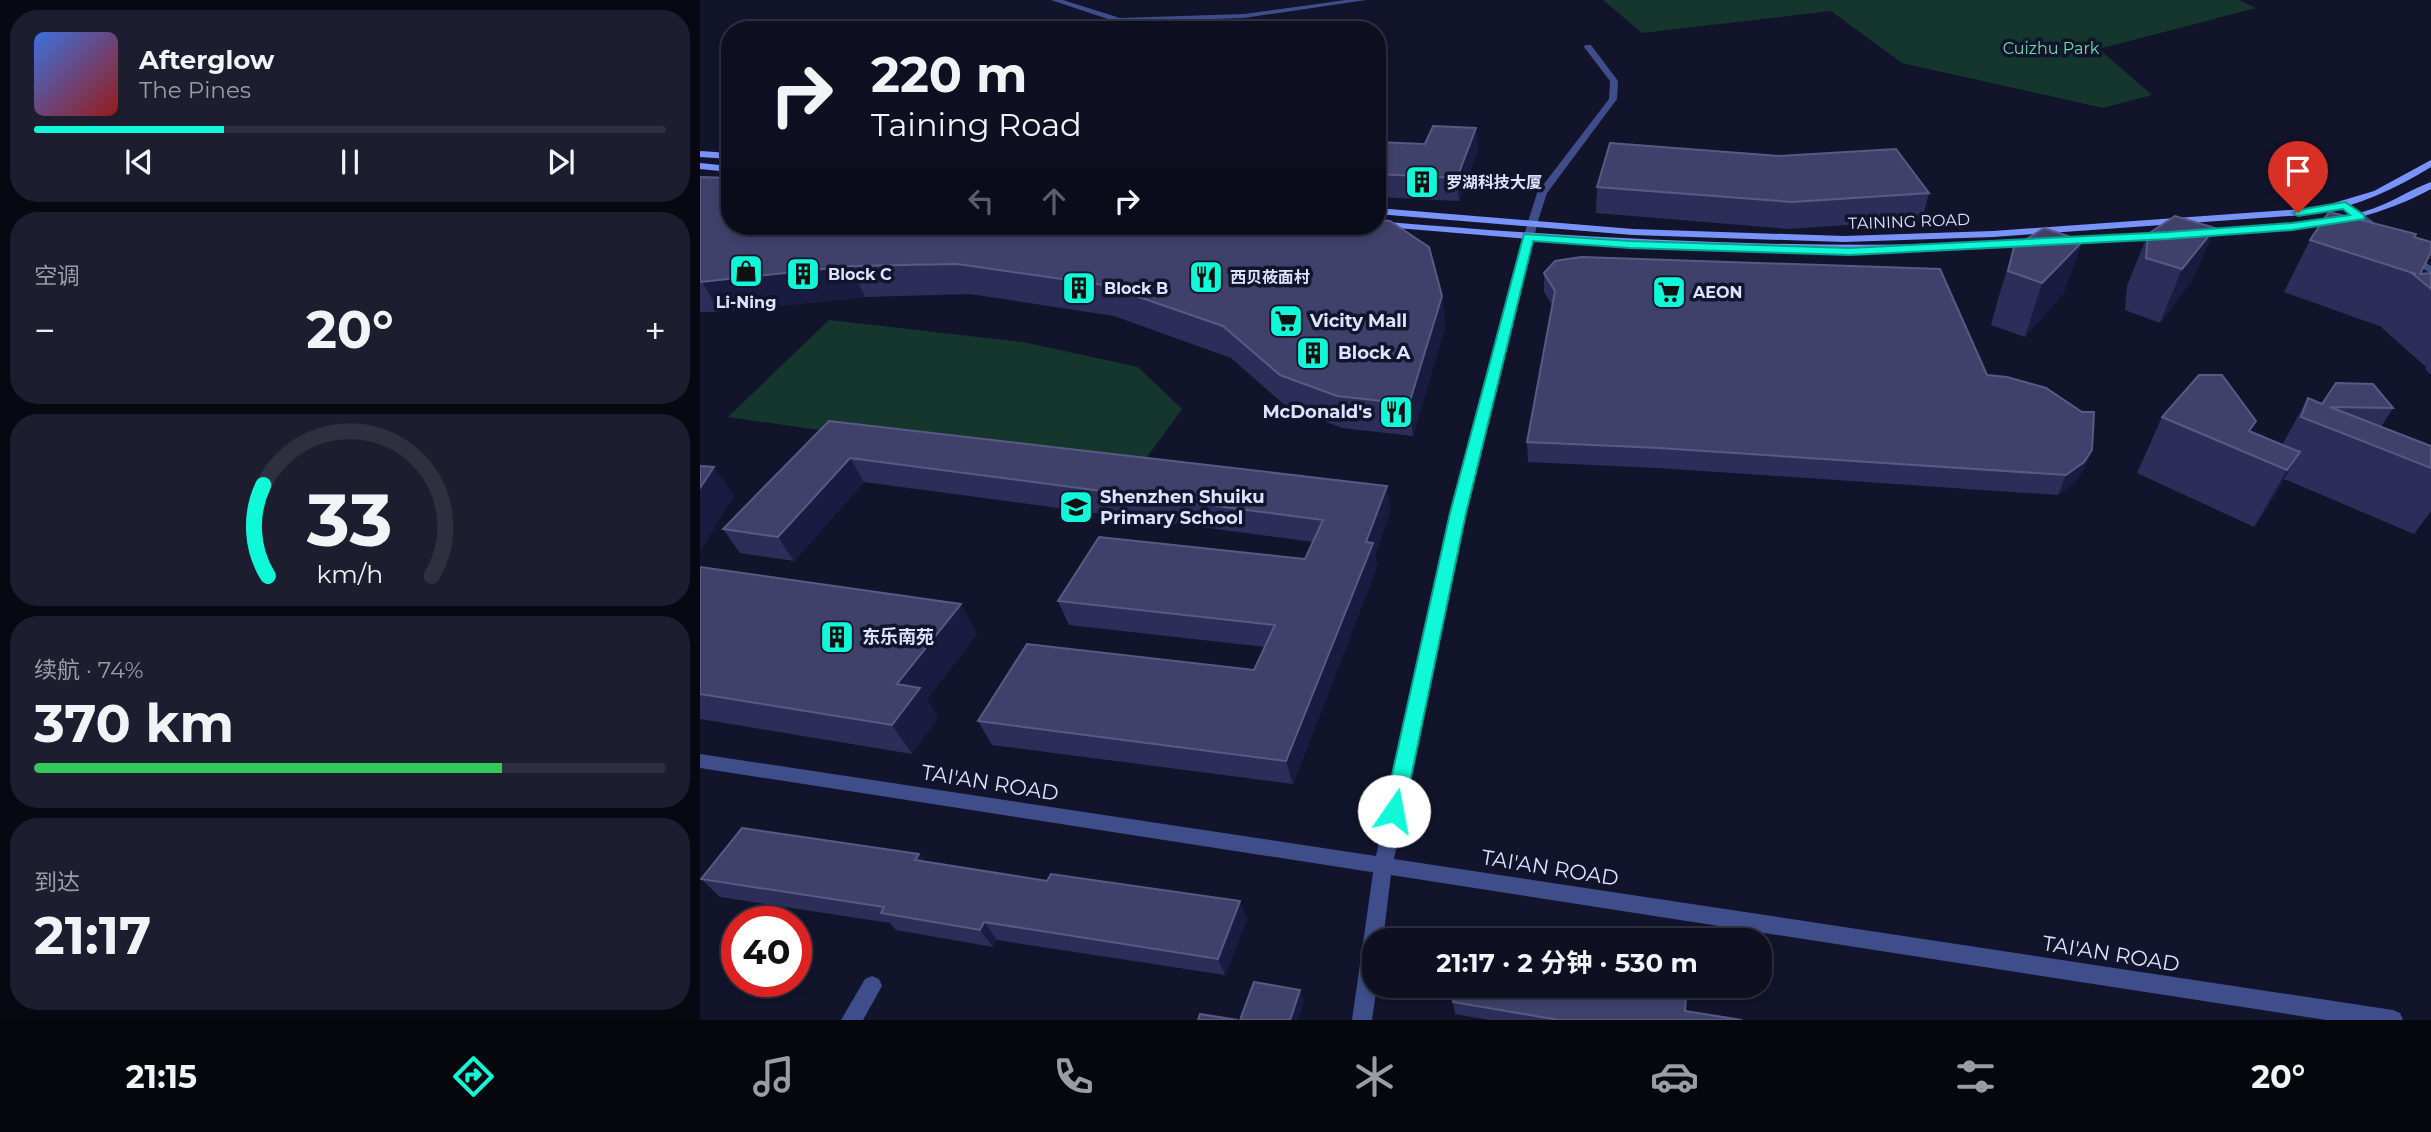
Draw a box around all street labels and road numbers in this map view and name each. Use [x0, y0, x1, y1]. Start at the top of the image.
street label: TAINING ROAD [1848, 210, 1970, 233]
street label: TAI'AN ROAD [920, 759, 1061, 806]
street label: TAI'AN ROAD [1480, 844, 1621, 891]
street label: TAI'AN ROAD [2041, 930, 2182, 977]

